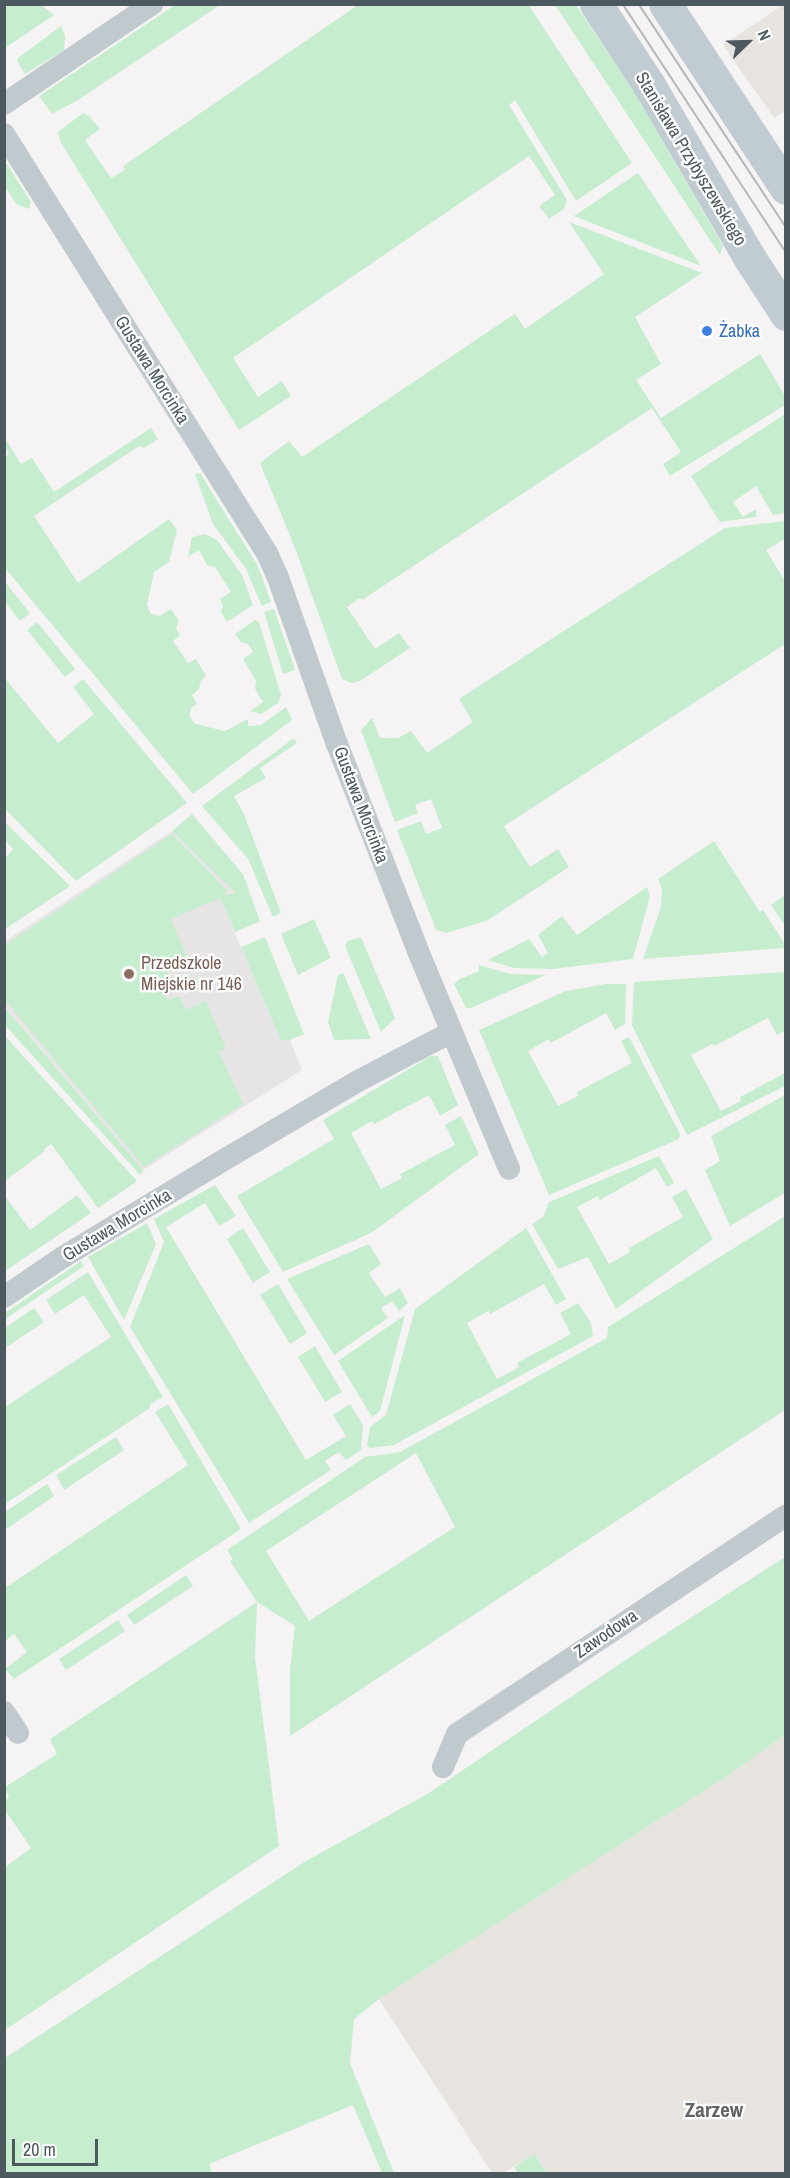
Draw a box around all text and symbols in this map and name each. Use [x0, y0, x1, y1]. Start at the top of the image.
north arrow [718, 12, 778, 72]
text: N [753, 26, 777, 44]
street label: Stanisława Przybyszewskiego [631, 68, 751, 250]
street label: Gustawa Morcinka [110, 312, 194, 428]
place label: Żabka [719, 320, 760, 342]
marker: Żabka [700, 324, 714, 338]
street label: Gustawa Morcinka [329, 744, 393, 866]
place label: Przedszkole Miejskie nr 146 [141, 953, 242, 996]
marker: Przedszkole Miejskie nr 146 [122, 967, 136, 981]
street label: Gustawa Morcinka [59, 1184, 175, 1266]
street label: Zawodowa [570, 1605, 642, 1663]
district label: Zarzew [685, 2097, 743, 2123]
scale bar [15, 2127, 100, 2165]
text: 20 m [23, 2137, 56, 2162]

